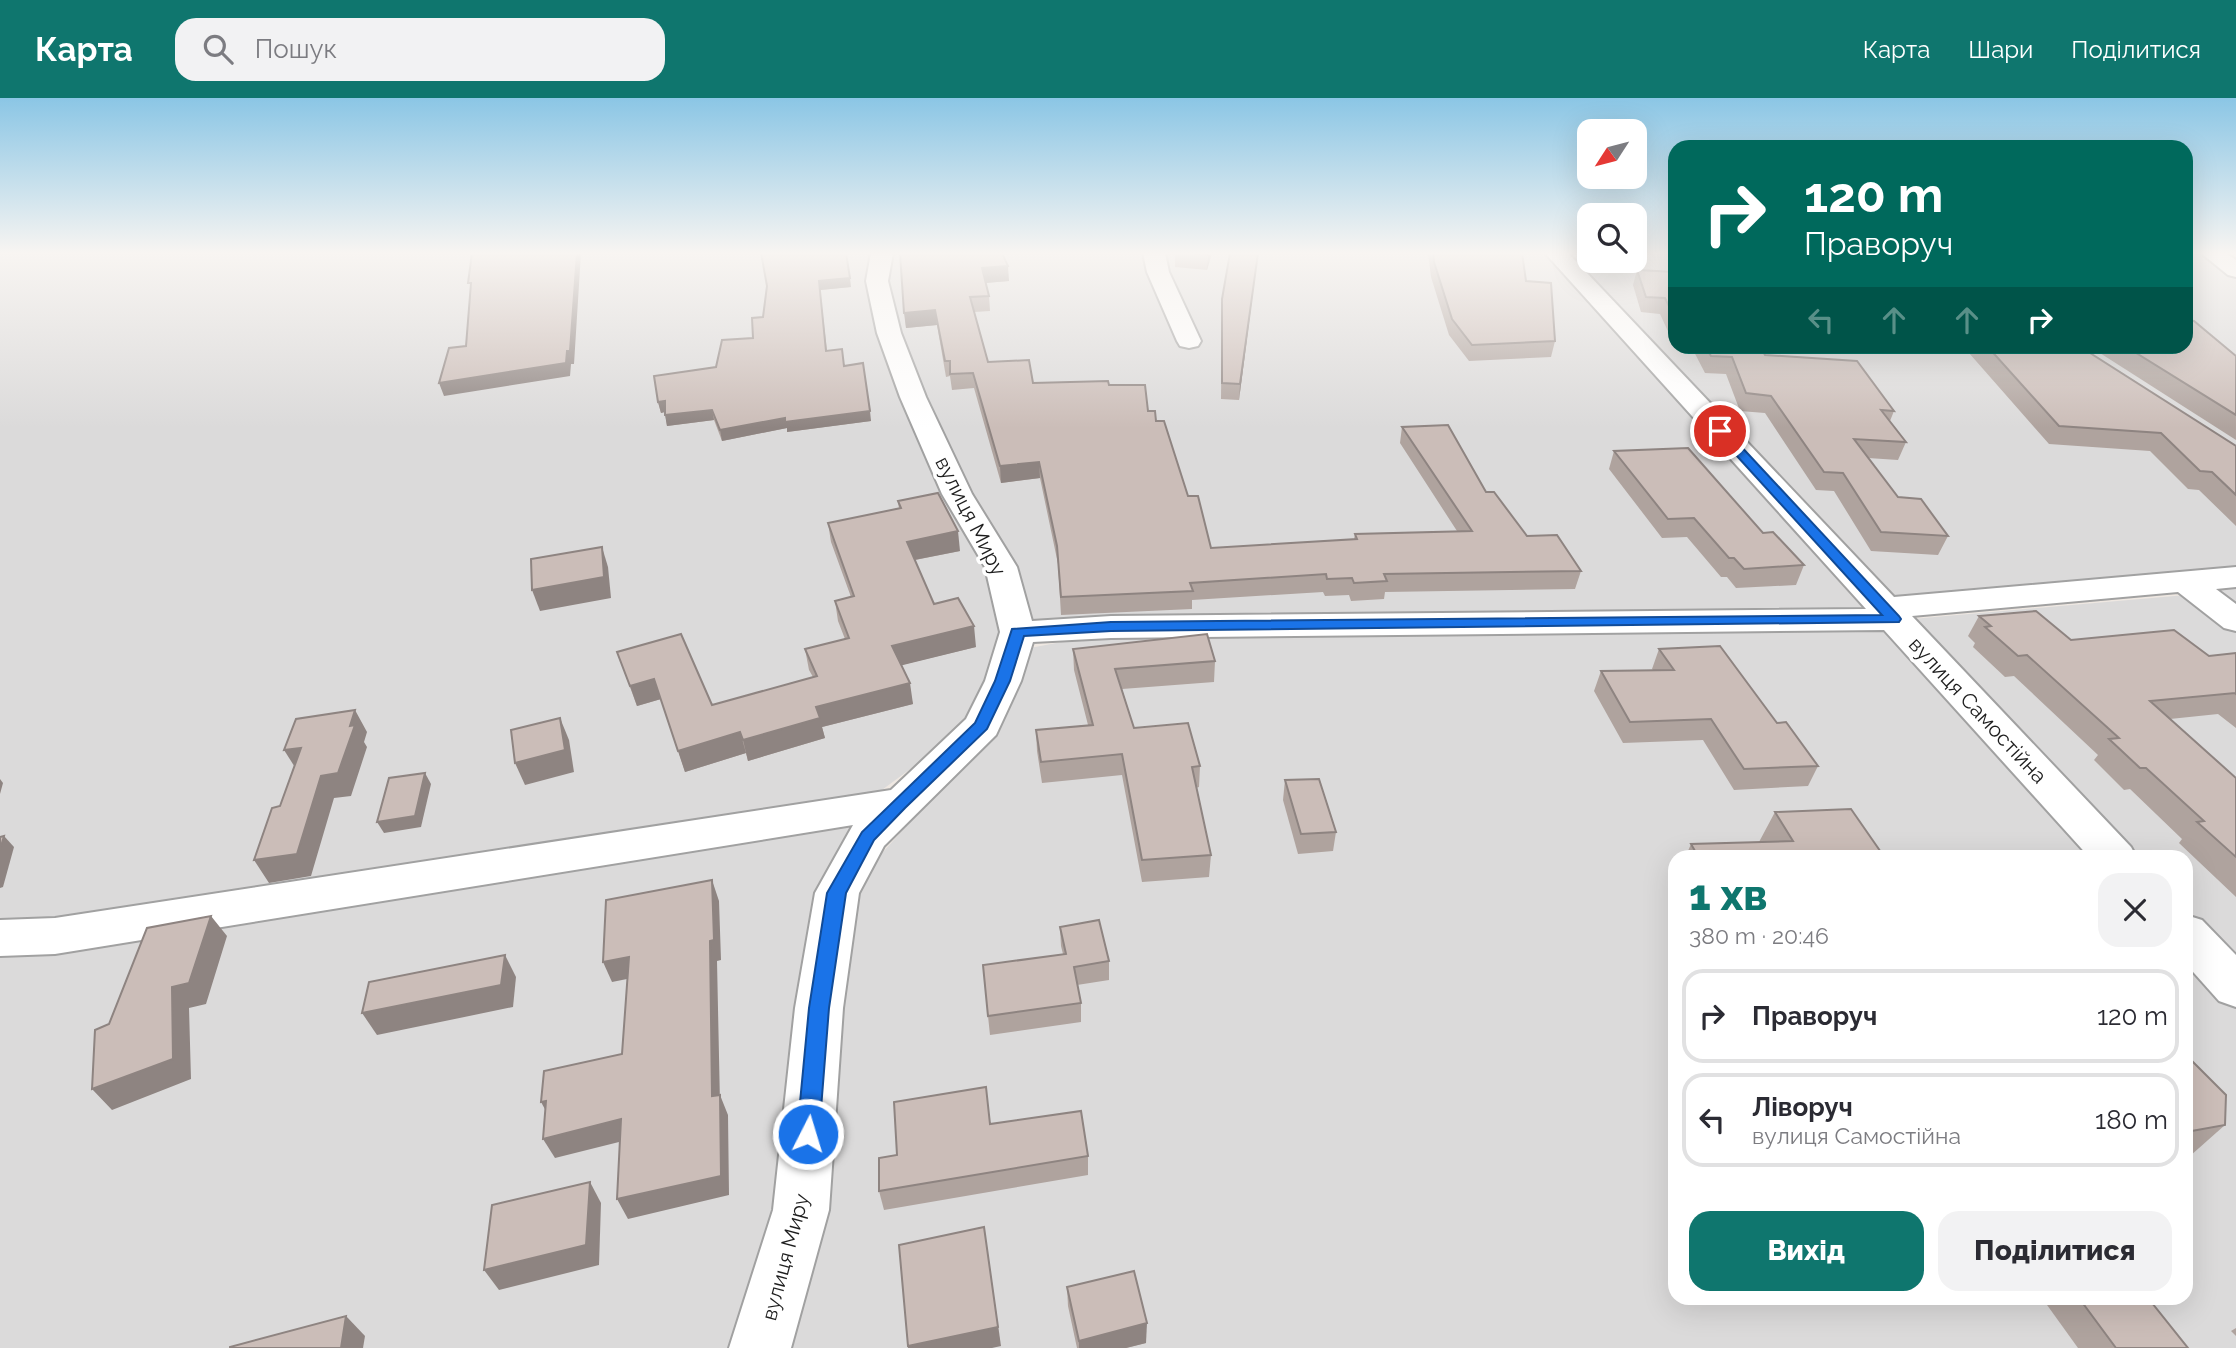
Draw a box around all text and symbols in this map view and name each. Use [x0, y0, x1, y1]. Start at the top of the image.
search box [175, 18, 665, 81]
text: Карта [35, 30, 133, 69]
icon: search [199, 30, 237, 68]
text: Пошук [255, 34, 337, 64]
text: Карта [1863, 35, 1930, 64]
text: Шари [1968, 35, 2033, 64]
text: Поділитися [2071, 35, 2201, 64]
north arrow [1577, 119, 1647, 189]
map controls [1577, 119, 1647, 273]
text: 120 m [1804, 166, 1943, 223]
icon: right [1689, 168, 1780, 259]
button: search [1577, 203, 1647, 273]
text: Праворуч [1804, 225, 1953, 262]
icon: left [1802, 301, 1840, 339]
icon: ahead [1875, 301, 1913, 339]
icon: ahead [1948, 301, 1986, 339]
icon: right [2021, 301, 2059, 339]
pin [1690, 401, 1750, 461]
icon: arrive [1701, 412, 1739, 450]
street label: вулиця Миру [930, 452, 1012, 580]
street label: вулиця Самостійна [1904, 632, 2052, 788]
text: 1 хв [1689, 871, 1768, 920]
button: close [2098, 873, 2172, 947]
text: 380 m · 20:46 [1689, 922, 1829, 949]
icon: right [1693, 997, 1731, 1035]
text: Праворуч [1752, 1001, 1877, 1031]
text: 120 m [2097, 1001, 2168, 1031]
text: Ліворуч [1752, 1092, 1853, 1122]
position arrow [771, 1097, 845, 1171]
icon: left [1693, 1101, 1731, 1139]
text: 180 m [2095, 1105, 2168, 1135]
text: вулиця Самостійна [1752, 1122, 1961, 1149]
street label: вулиця Миру [756, 1191, 814, 1323]
button: Вихід [1689, 1211, 1924, 1291]
button: Поділитися [1938, 1211, 2172, 1291]

